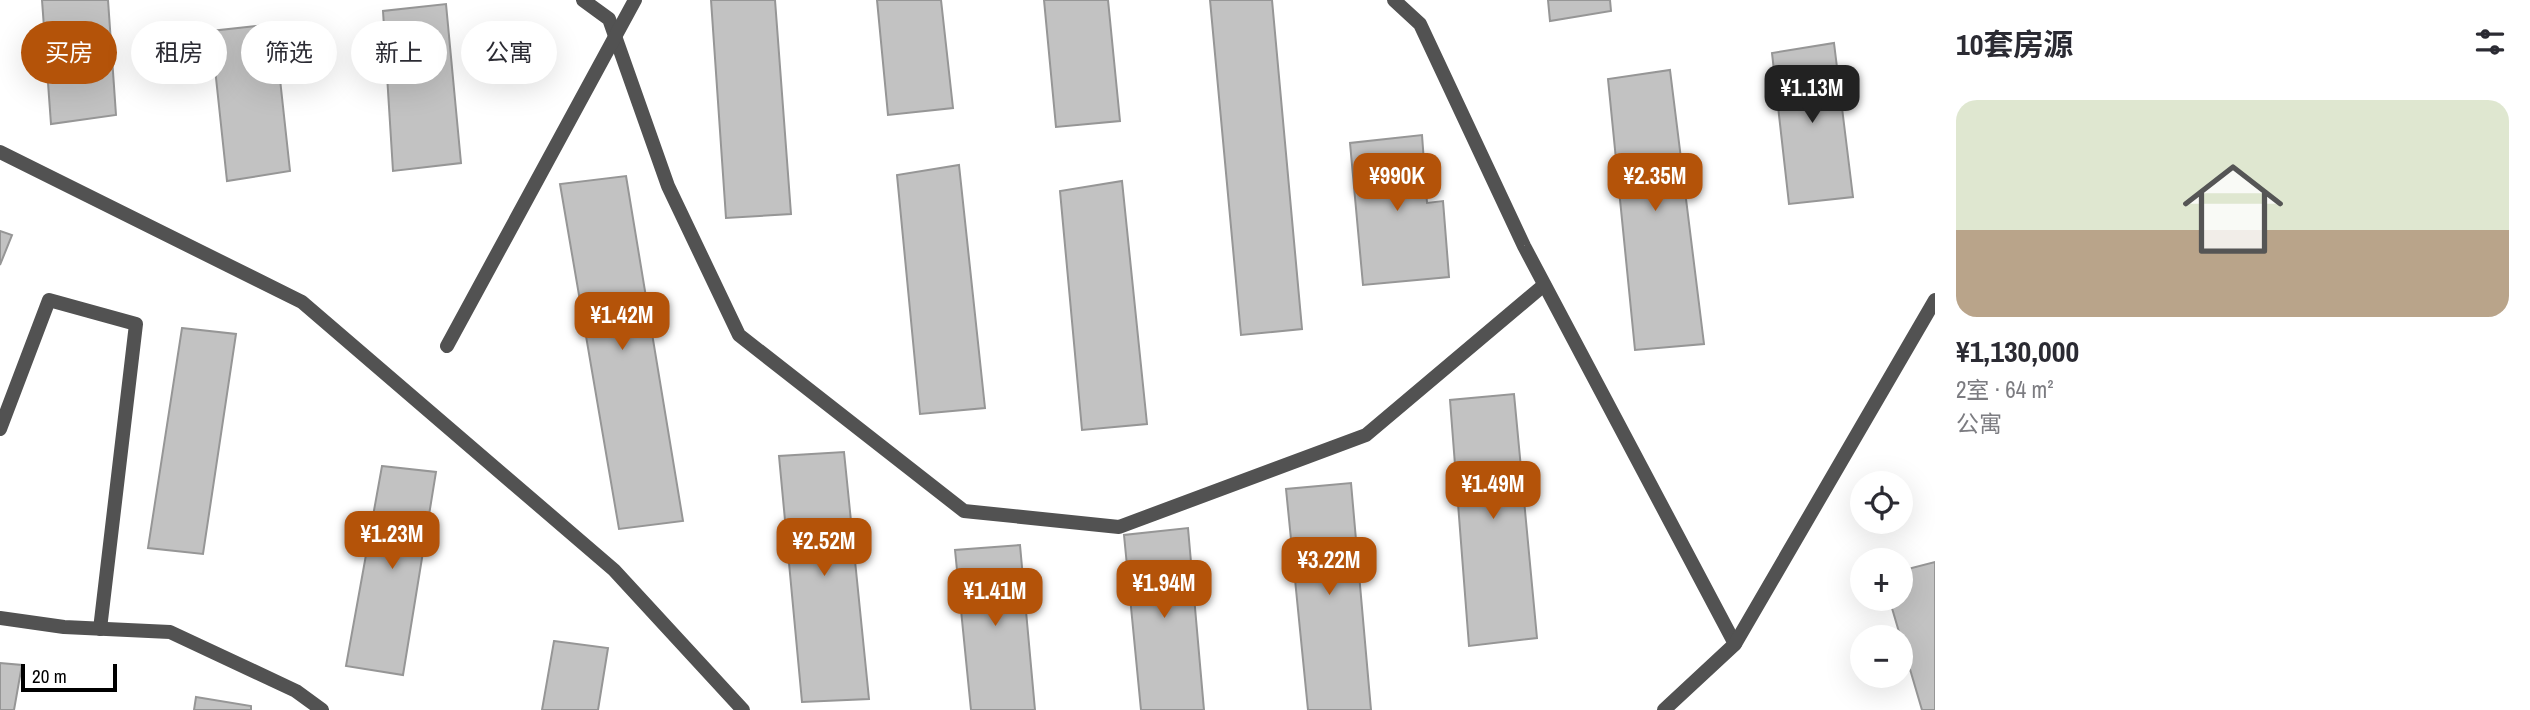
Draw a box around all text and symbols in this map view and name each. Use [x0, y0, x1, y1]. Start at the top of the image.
chip: 买房 [21, 21, 117, 84]
chip: 租房 [131, 21, 227, 84]
chip: 筛选 [241, 21, 337, 84]
chip: 新上 [351, 21, 447, 84]
chip: 公寓 [461, 21, 557, 84]
icon: filters [2471, 23, 2509, 61]
text: 10套房源 [1956, 24, 2073, 64]
pin: ¥1.13M [1755, 66, 1869, 125]
text: ¥1.13M [1781, 72, 1843, 103]
icon: home [2170, 146, 2296, 272]
pin: ¥990K [1348, 154, 1446, 213]
pin: ¥2.35M [1598, 154, 1712, 213]
text: ¥990K [1369, 160, 1425, 191]
text: ¥2.35M [1624, 160, 1686, 191]
pin: ¥1.42M [565, 292, 679, 352]
text: ¥1.42M [591, 299, 653, 330]
text: ¥1,130,000 [1956, 331, 2079, 371]
text: 2室 · 64 m² [1956, 374, 2053, 405]
text: 公寓 [1956, 408, 2002, 439]
pin: ¥1.49M [1436, 462, 1550, 521]
text: ¥1.49M [1462, 468, 1524, 499]
map controls [1850, 471, 1913, 688]
button: locate [1850, 471, 1913, 534]
pin: ¥1.23M [335, 512, 449, 571]
text: ¥1.23M [361, 518, 423, 549]
pin: ¥2.52M [767, 518, 881, 578]
text: ¥2.52M [793, 525, 855, 556]
pin: ¥3.22M [1272, 538, 1386, 597]
text: ¥3.22M [1298, 544, 1360, 575]
button: + [1850, 548, 1913, 611]
pin: ¥1.94M [1107, 560, 1221, 620]
text: ¥1.94M [1133, 567, 1195, 598]
pin: ¥1.41M [938, 568, 1052, 628]
text: ¥1.41M [964, 575, 1026, 606]
button: − [1850, 625, 1913, 688]
scale bar [21, 661, 117, 693]
text: 20 m [32, 663, 67, 689]

